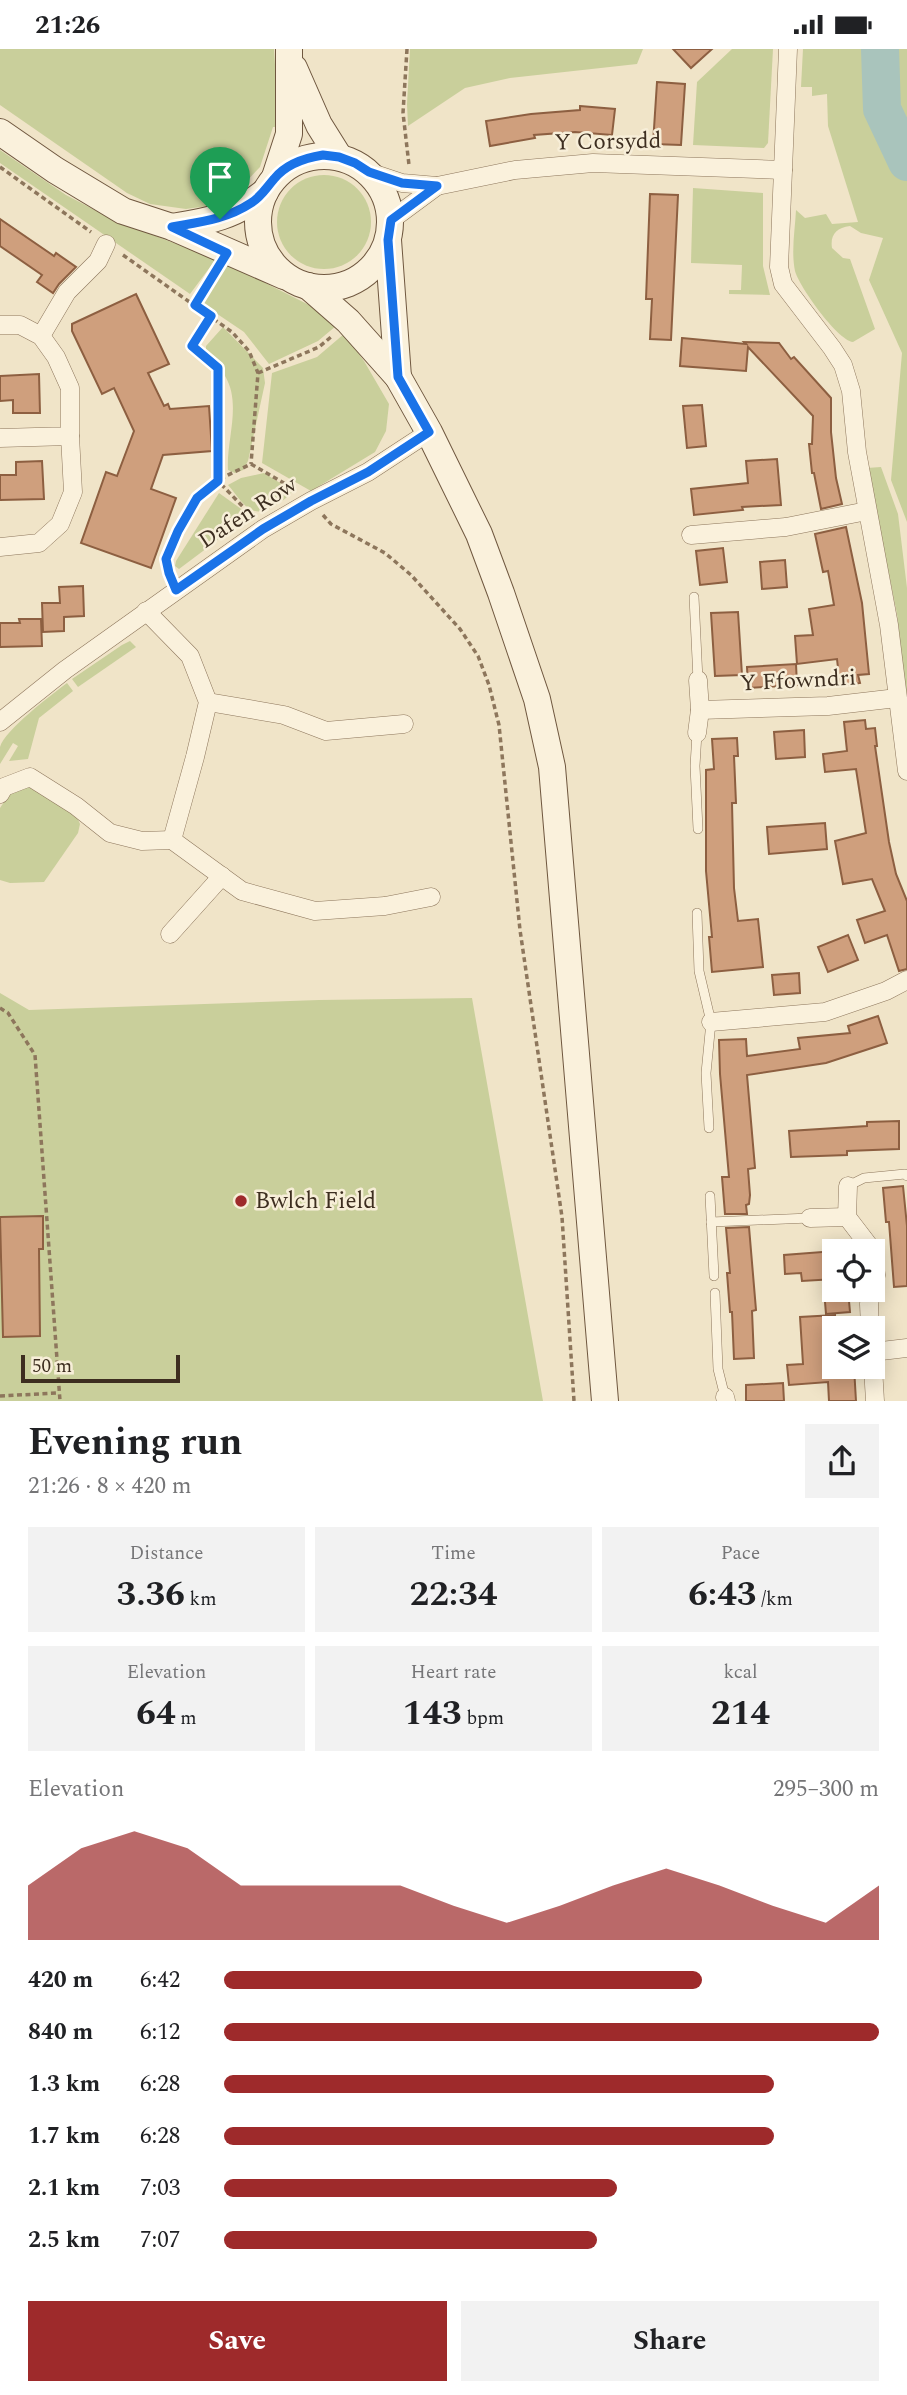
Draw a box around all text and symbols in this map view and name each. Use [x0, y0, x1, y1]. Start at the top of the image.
text: 21:26 [35, 5, 100, 45]
street label: Y Corsydd [554, 124, 662, 160]
pin [190, 147, 250, 219]
icon: arrive [201, 158, 239, 196]
street label: Dafen Row [192, 467, 305, 558]
street label: Y Ffowndri [739, 660, 857, 702]
place label: Bwlch Field [255, 1184, 376, 1219]
marker: Bwlch Field [233, 1193, 249, 1209]
map controls [822, 1239, 885, 1379]
button: locate [822, 1239, 885, 1302]
button: layers [822, 1316, 885, 1379]
scale bar [21, 1352, 180, 1384]
text: 50 m [32, 1352, 72, 1381]
text: Evening run [28, 1414, 242, 1472]
button: share [805, 1424, 879, 1498]
text: 21:26 · 8 × 420 m [28, 1469, 192, 1504]
text: Distance [129, 1539, 204, 1568]
text: Time [431, 1539, 476, 1568]
text: Pace [721, 1539, 760, 1568]
text: 3.36 [117, 1568, 185, 1621]
text: 22:34 [410, 1568, 497, 1621]
text: 6:43 [688, 1568, 756, 1621]
text: km [185, 1585, 217, 1614]
text: /km [756, 1585, 793, 1614]
text: Elevation [127, 1658, 206, 1687]
text: Heart rate [411, 1658, 496, 1687]
text: kcal [723, 1658, 758, 1687]
text: 64 [136, 1687, 176, 1740]
text: 143 [403, 1687, 462, 1740]
text: 214 [711, 1687, 770, 1740]
text: m [176, 1704, 197, 1733]
text: bpm [462, 1704, 504, 1733]
text: Elevation [28, 1772, 124, 1807]
text: 295–300 m [773, 1772, 879, 1807]
text: 420 m [28, 1963, 93, 1998]
text: 6:42 [140, 1963, 180, 1998]
text: 840 m [28, 2015, 93, 2050]
text: 6:12 [140, 2015, 180, 2050]
text: 1.3 km [28, 2067, 100, 2102]
text: 6:28 [140, 2067, 180, 2102]
text: 1.7 km [28, 2119, 100, 2154]
text: 6:28 [140, 2119, 180, 2154]
text: 2.1 km [28, 2171, 100, 2206]
text: 7:03 [140, 2171, 180, 2206]
text: 2.5 km [28, 2223, 100, 2258]
text: 7:07 [140, 2223, 180, 2258]
button: Save [28, 2301, 447, 2381]
button: Share [461, 2301, 879, 2381]

